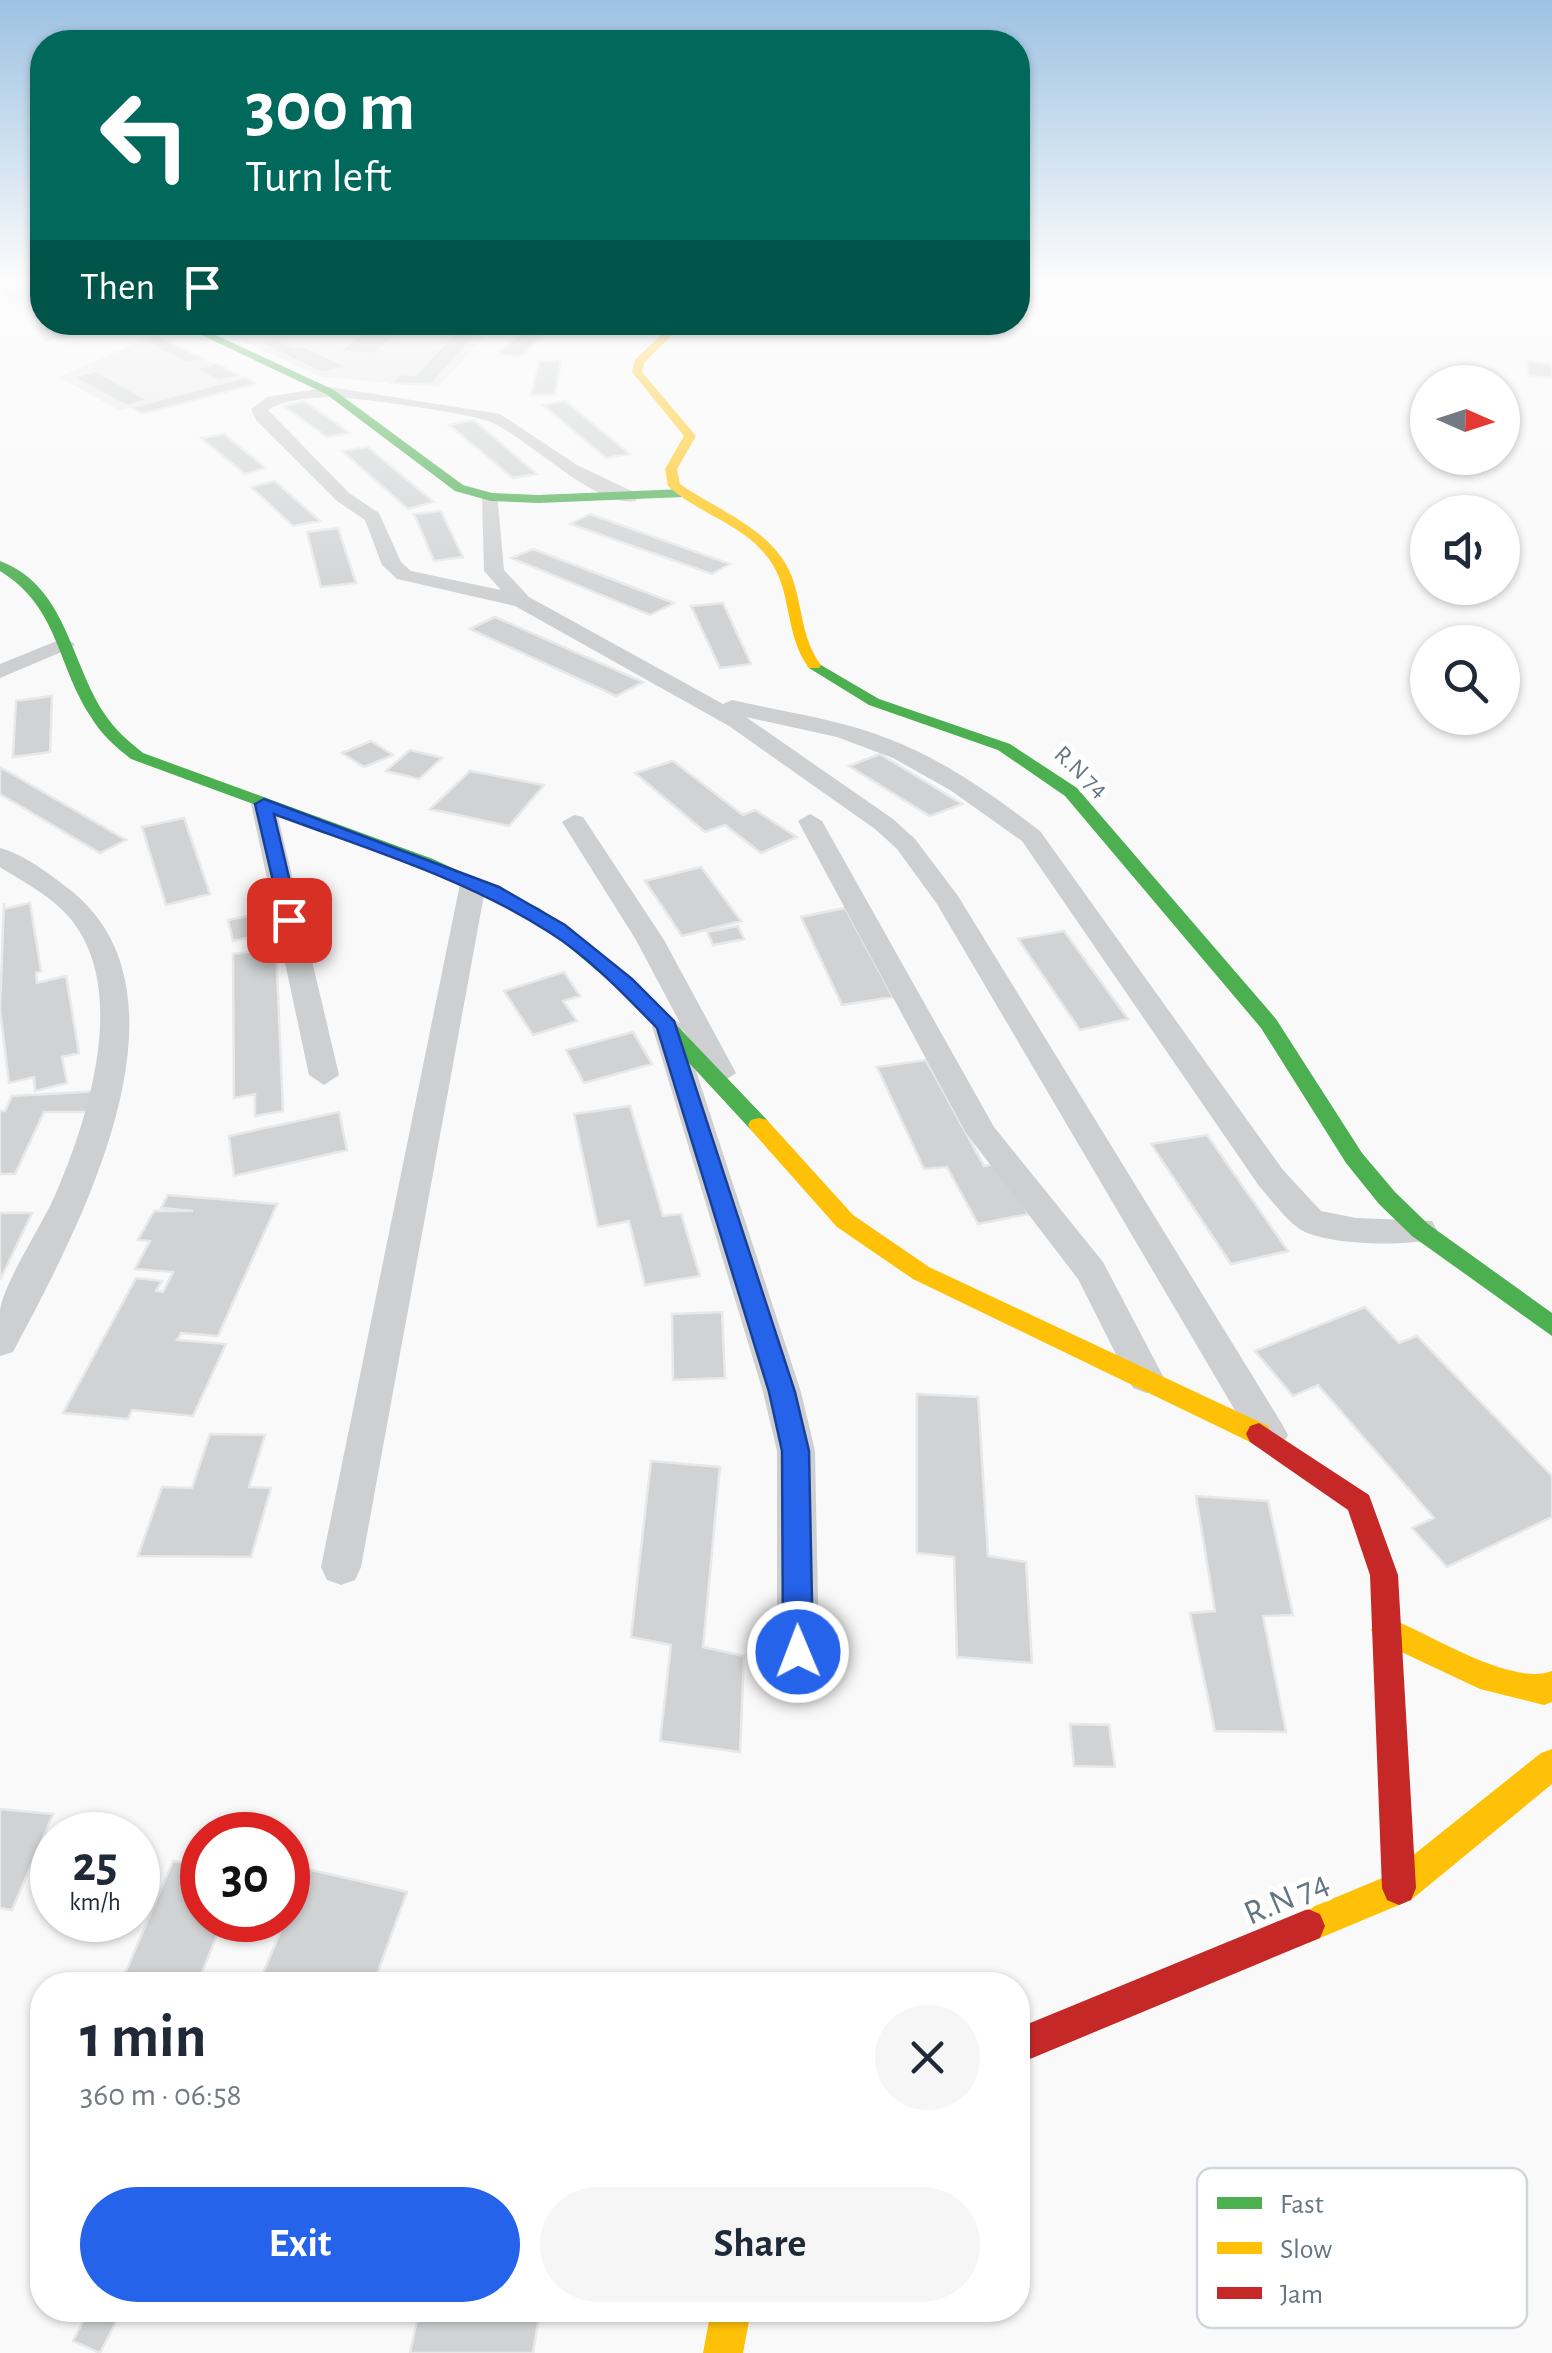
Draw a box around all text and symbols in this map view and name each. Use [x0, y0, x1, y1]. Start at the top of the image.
icon: left [80, 70, 210, 200]
text: 300 m [245, 73, 415, 143]
text: Turn left [245, 155, 392, 200]
icon: arrive [175, 260, 230, 315]
text: Then [80, 269, 155, 307]
north arrow [1410, 365, 1520, 475]
map controls [1410, 365, 1520, 735]
button: sound [1410, 495, 1520, 605]
button: search [1410, 625, 1520, 735]
street label: R.N 74 [1049, 741, 1113, 803]
pin [247, 878, 332, 963]
icon: arrive [262, 893, 317, 948]
position arrow [746, 1600, 850, 1704]
speed limit sign: 30 [180, 1812, 310, 1942]
text: 25 [72, 1840, 118, 1890]
street label: R.N 74 [1239, 1865, 1334, 1932]
text: km/h [69, 1890, 121, 1915]
button: close [875, 2005, 980, 2110]
text: 1 min [80, 2008, 206, 2068]
text: 360 m · 06:58 [80, 2079, 242, 2111]
legend [1197, 2168, 1527, 2328]
button: Exit [80, 2187, 520, 2302]
button: Share [540, 2187, 980, 2302]
text: Fast [1280, 2191, 1324, 2219]
text: Slow [1280, 2236, 1332, 2264]
text: Jam [1280, 2281, 1323, 2309]

